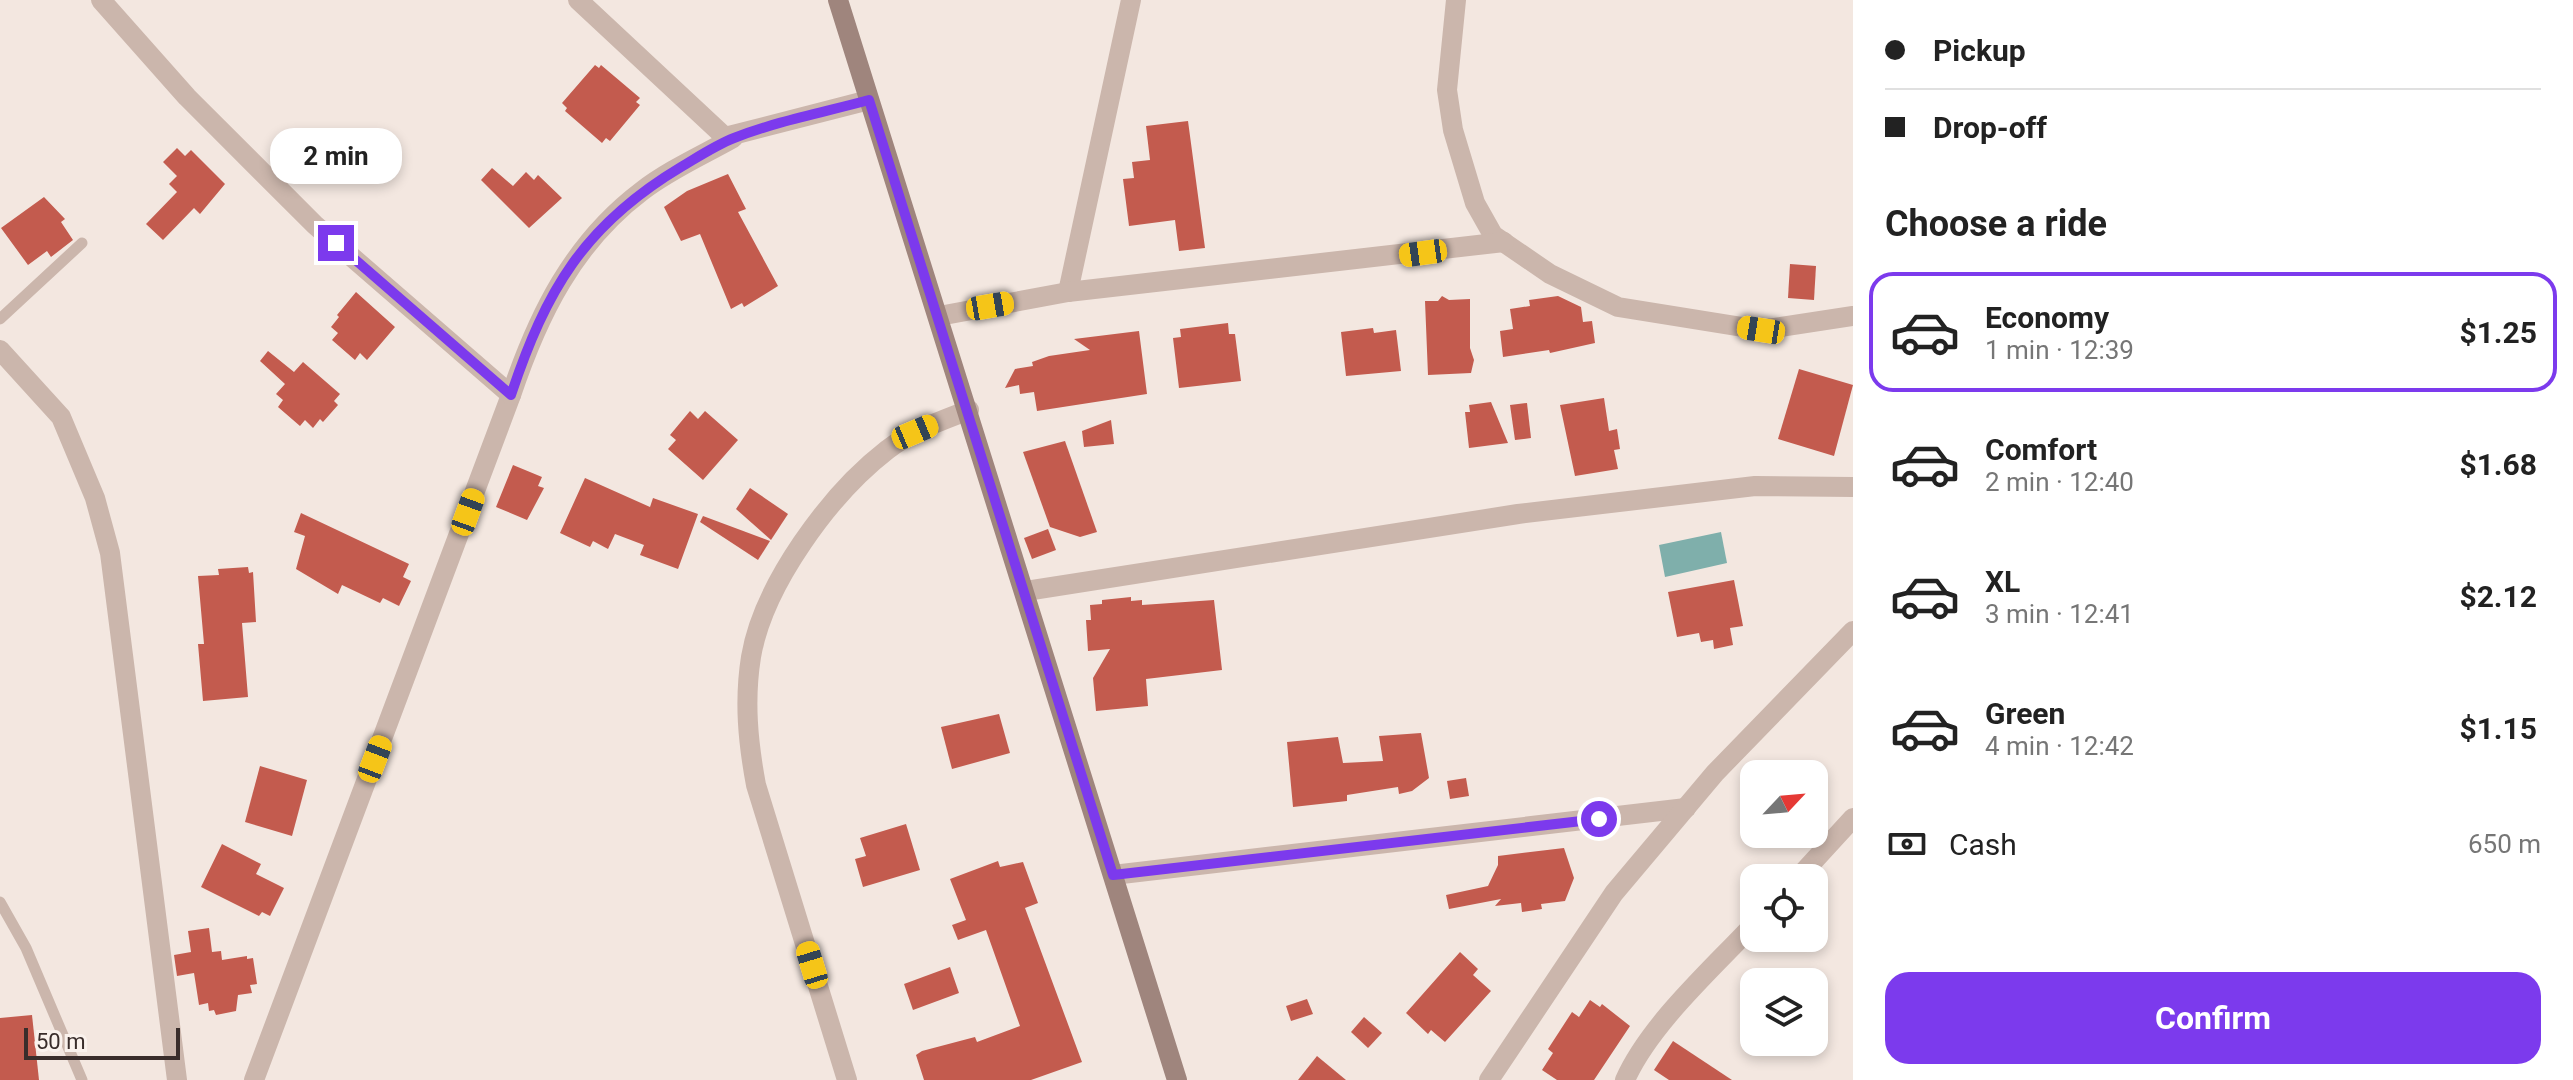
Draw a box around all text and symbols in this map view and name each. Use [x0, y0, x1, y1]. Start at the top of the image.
text: Pickup [1933, 33, 2026, 68]
text: Drop-off [1933, 110, 2047, 145]
callout: 2 min [270, 127, 402, 183]
text: 2 min [303, 141, 369, 171]
text: Choose a ride [1885, 203, 2107, 245]
route end [318, 225, 354, 261]
car [1398, 238, 1448, 268]
car [964, 290, 1016, 322]
icon: car [1889, 296, 1961, 368]
text: Economy [1985, 300, 2109, 335]
car [1735, 314, 1787, 346]
text: $1.25 [2459, 315, 2537, 350]
text: 1 min · 12:39 [1985, 335, 2134, 365]
car [888, 412, 942, 452]
icon: car [1889, 428, 1961, 500]
text: Comfort [1985, 432, 2097, 467]
text: $1.68 [2459, 447, 2537, 482]
text: 2 min · 12:40 [1985, 467, 2134, 497]
car [449, 485, 487, 539]
icon: car [1889, 560, 1961, 632]
text: XL [1985, 564, 2020, 599]
text: $2.12 [2459, 579, 2537, 614]
text: 3 min · 12:41 [1985, 599, 2134, 629]
icon: car [1889, 692, 1961, 764]
text: Green [1985, 696, 2065, 731]
text: $1.15 [2459, 711, 2537, 746]
text: 4 min · 12:42 [1985, 731, 2134, 761]
car [355, 732, 395, 786]
north arrow [1740, 760, 1828, 848]
map controls [1740, 760, 1828, 1056]
route start [1581, 801, 1617, 837]
icon: cash [1885, 822, 1929, 866]
text: Cash [1949, 827, 2017, 862]
text: 650 m [2468, 829, 2541, 859]
button: locate [1740, 864, 1828, 952]
car [794, 939, 830, 991]
button: layers [1740, 968, 1828, 1056]
button: Confirm [1885, 972, 2541, 1064]
scale bar [24, 1024, 180, 1060]
text: 50 m [36, 1029, 85, 1054]

